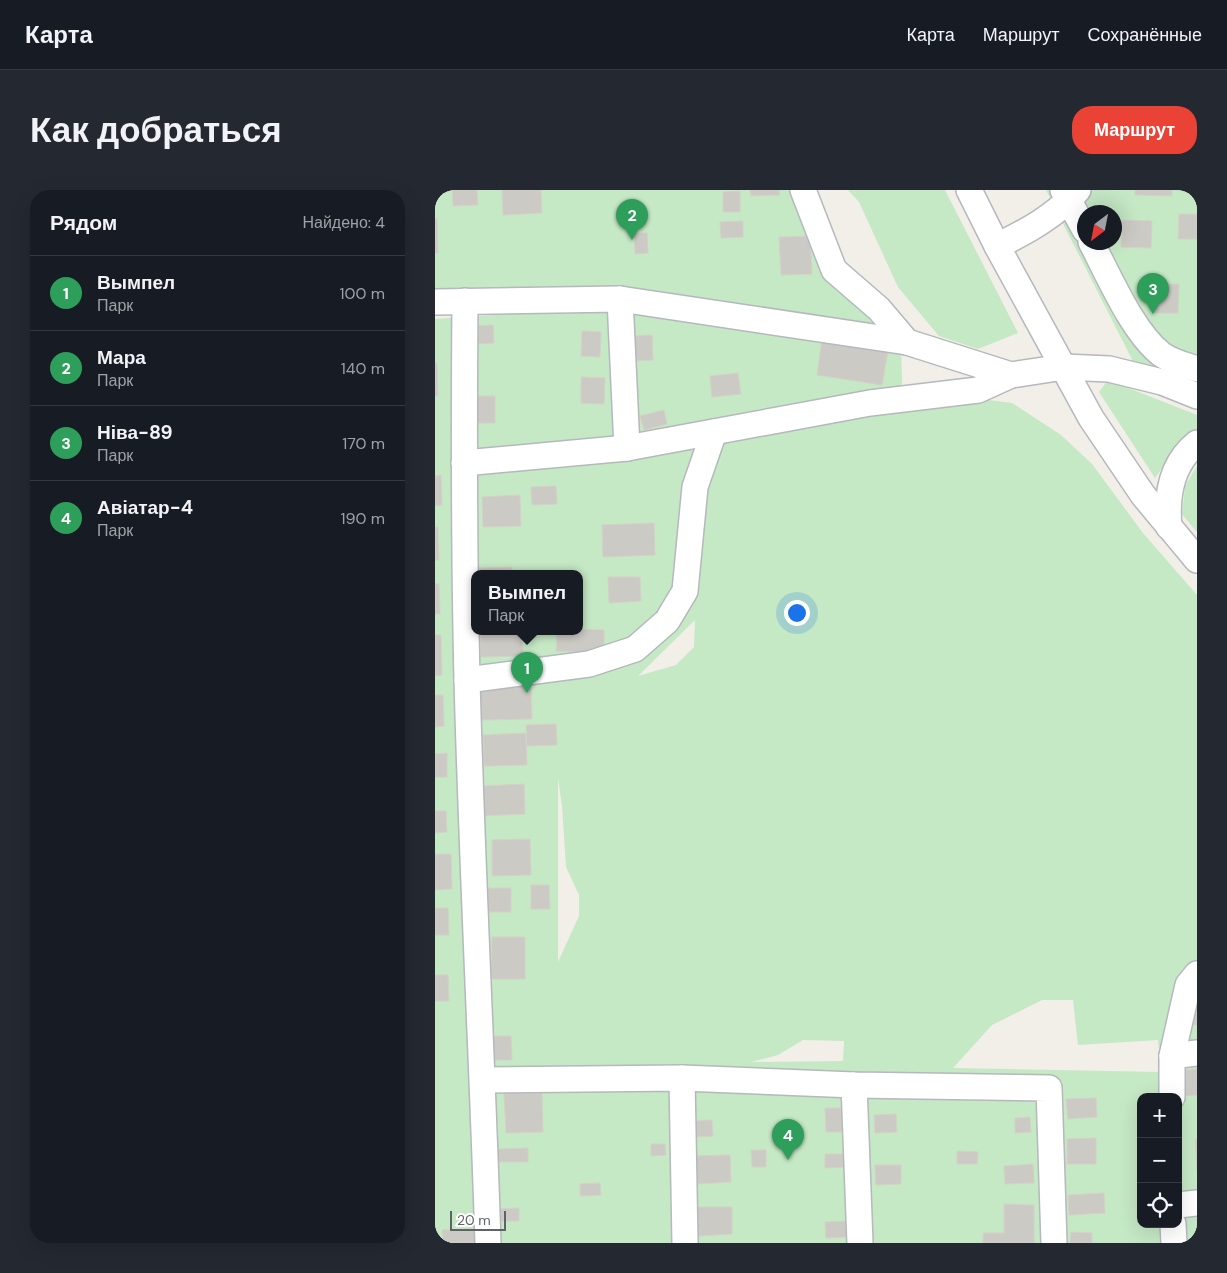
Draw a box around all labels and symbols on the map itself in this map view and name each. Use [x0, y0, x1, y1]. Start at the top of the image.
pin: 2 [616, 199, 648, 240]
north arrow [1077, 205, 1122, 250]
pin: 3 [1137, 273, 1169, 314]
your location [784, 600, 810, 626]
pin: 1 [511, 652, 543, 693]
pin: 4 [772, 1119, 804, 1160]
scale bar [450, 1208, 506, 1231]

